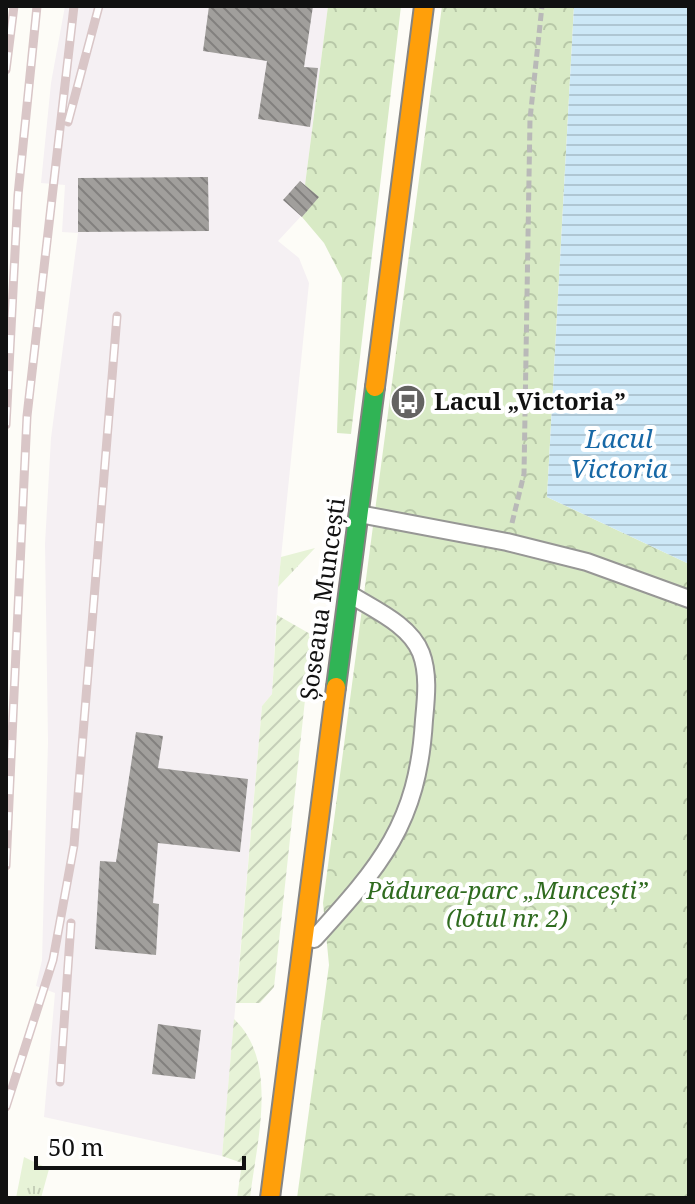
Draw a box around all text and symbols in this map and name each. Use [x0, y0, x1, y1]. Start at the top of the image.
bus stop icon: Lacul „Victoria” [389, 383, 427, 421]
place label: Lacul „Victoria” [434, 384, 626, 417]
water label: Lacul Victoria [570, 420, 668, 486]
street label: Șoseaua Muncești [291, 495, 352, 702]
park label: Pădurea-parc „Muncești” (lotul nr. 2) [365, 873, 649, 934]
scale bar [36, 1120, 244, 1170]
text: 50 m [48, 1130, 104, 1163]

